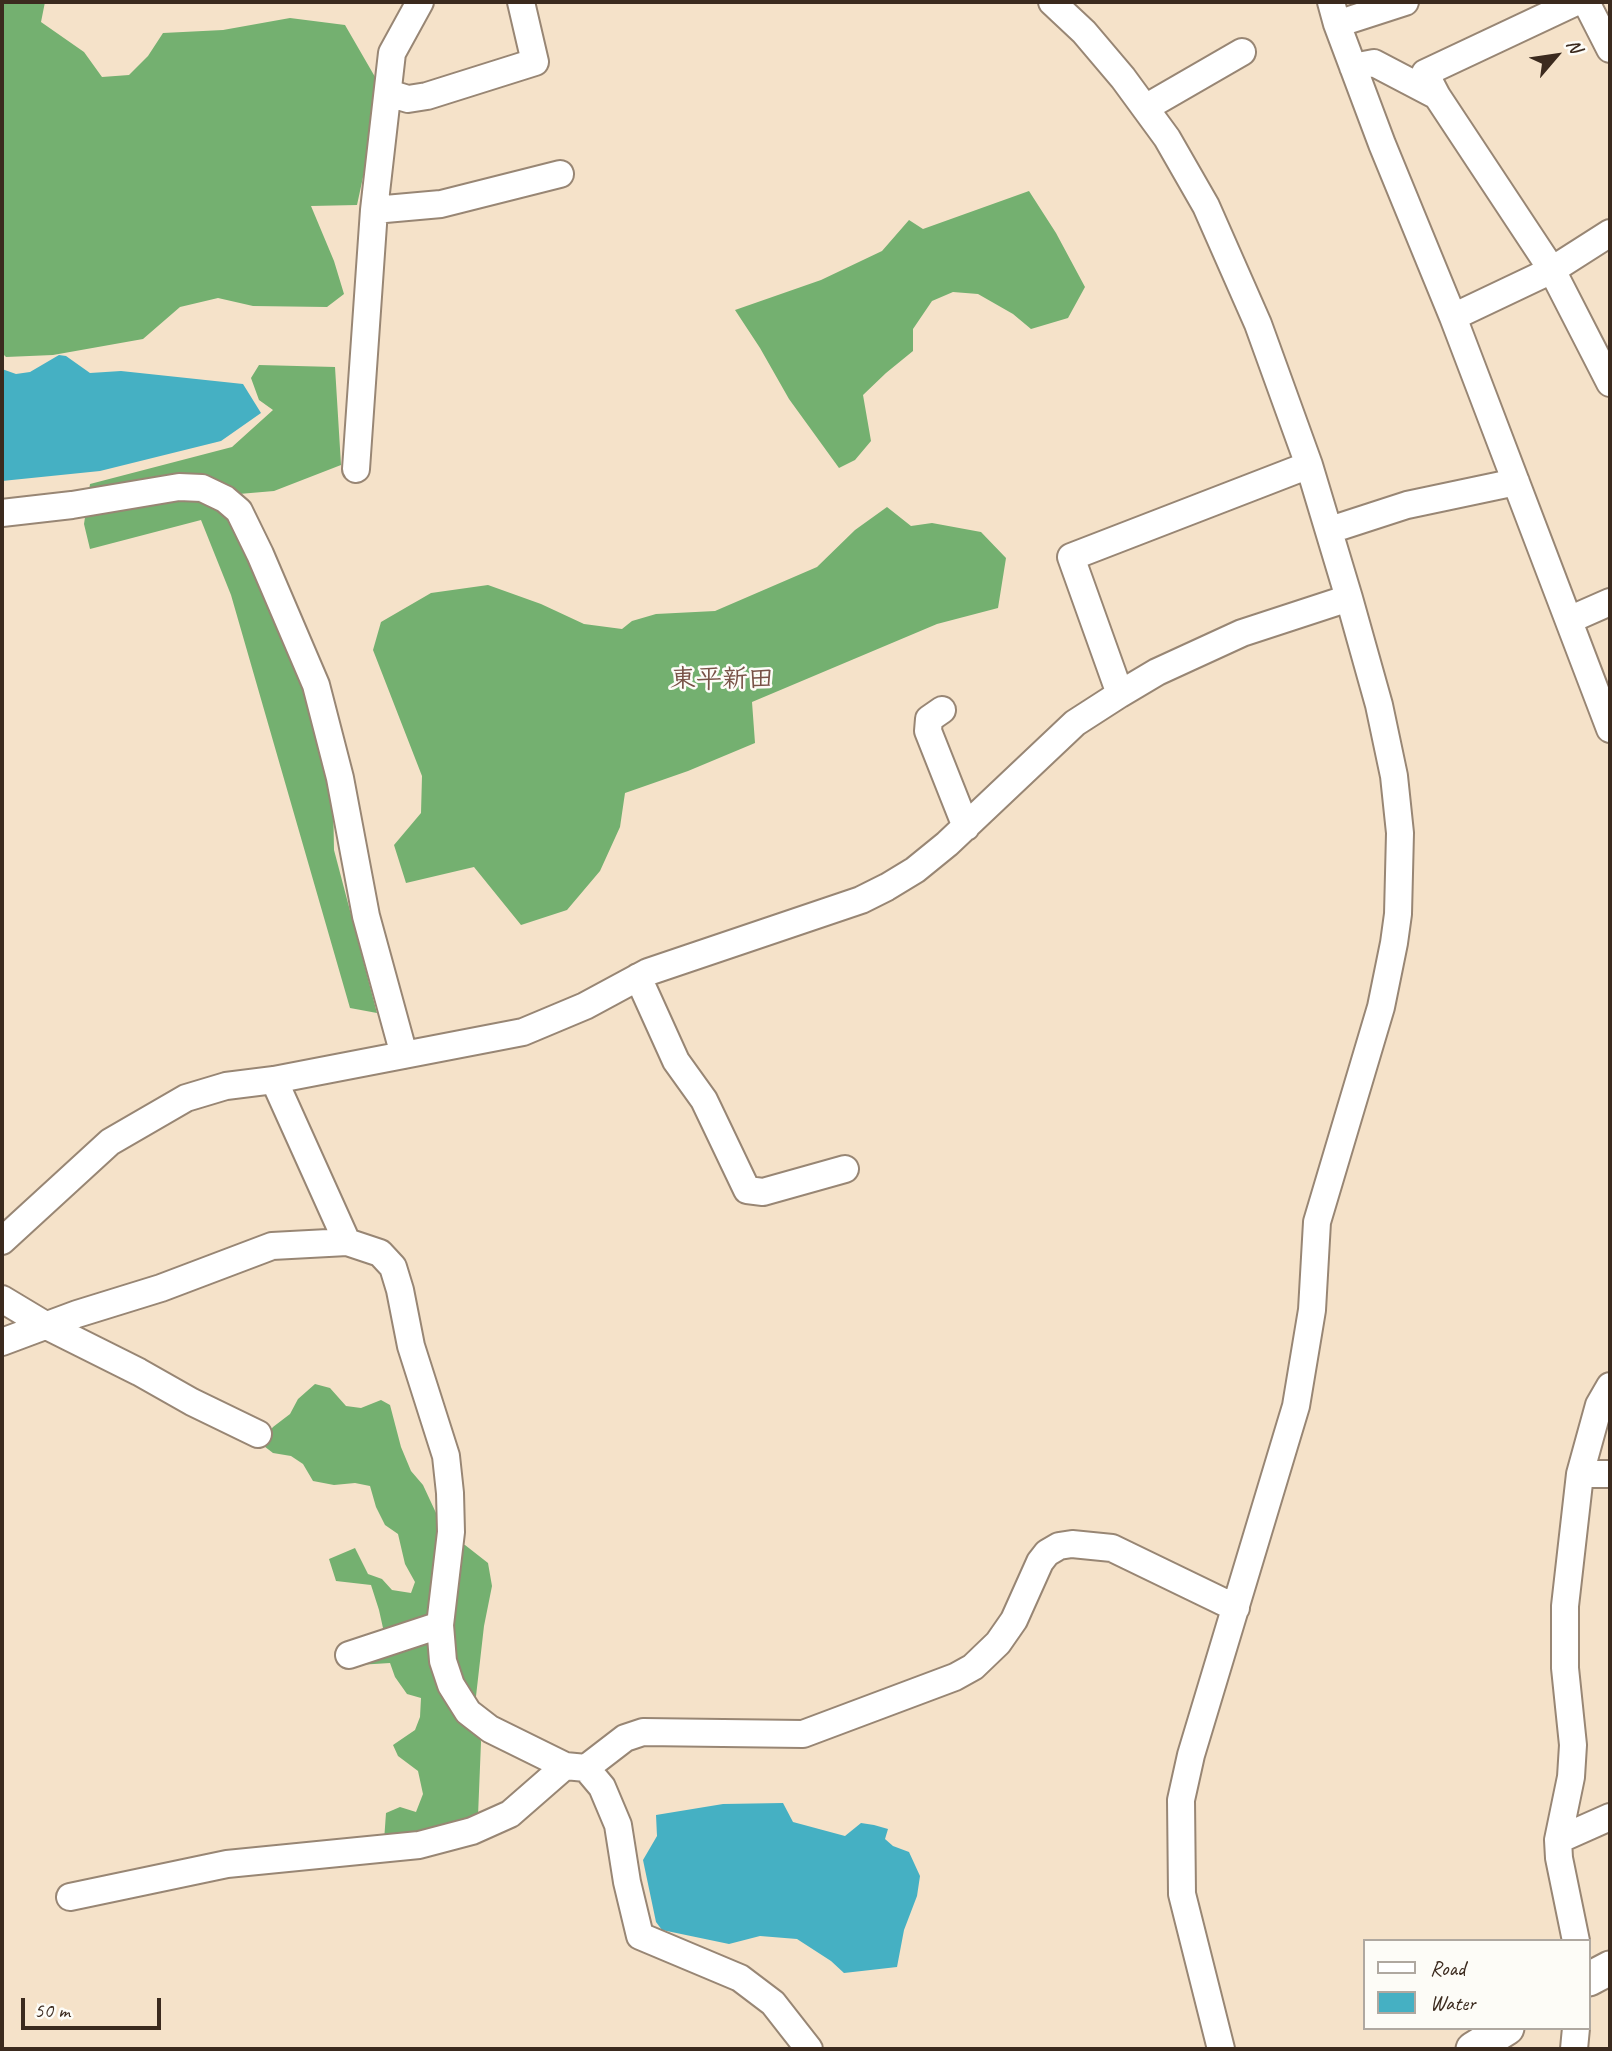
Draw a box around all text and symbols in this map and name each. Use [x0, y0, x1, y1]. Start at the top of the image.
north arrow [1521, 21, 1591, 91]
text: N [1561, 35, 1588, 57]
district label: 東平新田 [670, 664, 774, 696]
legend [1364, 1939, 1591, 2030]
text: Road [1430, 1955, 1465, 1981]
scale bar [24, 1984, 164, 2028]
text: Water [1430, 1990, 1476, 2016]
text: 50 m [34, 1997, 70, 2023]

